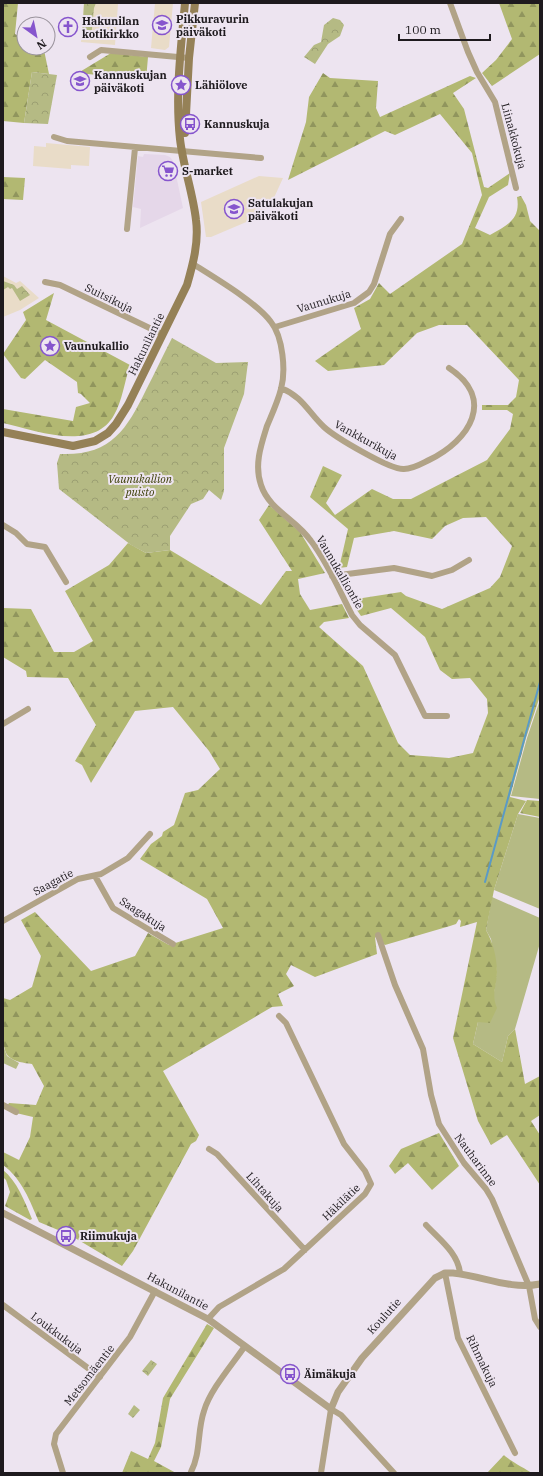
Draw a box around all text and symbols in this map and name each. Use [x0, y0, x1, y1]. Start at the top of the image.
place label: Pikkuravurin päiväkoti [176, 12, 249, 39]
place label: Hakunilan kotikirkko [82, 14, 139, 41]
school or university icon: Pikkuravurin päiväkoti [151, 14, 173, 36]
north arrow [16, 16, 56, 56]
church icon: Hakunilan kotikirkko [57, 16, 79, 38]
scale bar [399, 16, 490, 42]
text: 100 m [405, 22, 441, 37]
text: N [34, 36, 49, 53]
place label: Kannuskujan päiväkoti [94, 68, 167, 95]
school or university icon: Kannuskujan päiväkoti [69, 70, 91, 92]
place icon: Lähiölove [170, 74, 192, 96]
place label: Lähiölove [195, 78, 248, 92]
street label: Liinakkokuja [498, 101, 530, 171]
bus stop icon: Kannuskuja [179, 113, 201, 135]
place label: Kannuskuja [204, 117, 270, 131]
supermarket icon: S-market [157, 160, 179, 182]
place label: S-market [182, 164, 233, 178]
place label: Satulakujan päiväkoti [248, 196, 313, 223]
school or university icon: Satulakujan päiväkoti [223, 198, 245, 220]
street label: Suitsikuja [83, 280, 135, 316]
street label: Vaunukuja [295, 286, 353, 316]
street label: Hakunilantie [125, 310, 167, 378]
place icon: Vaunukallio [39, 335, 61, 357]
place label: Vaunukallio [64, 339, 129, 353]
street label: Vankkurikuja [332, 417, 400, 463]
park label: Vaunukallion puisto [108, 472, 173, 499]
street label: Vaunukalliontie [313, 533, 367, 611]
street label: Saagatie [30, 866, 76, 898]
street label: Saagakuja [117, 894, 169, 934]
street label: Nauharinne [452, 1131, 500, 1189]
street label: Lihtakuja [243, 1169, 287, 1215]
street label: Häkilätie [319, 1181, 363, 1223]
bus stop icon: Riimukuja [55, 1225, 77, 1247]
place label: Riimukuja [80, 1229, 137, 1243]
street label: Hakunilantie [145, 1269, 211, 1313]
street label: Koulutie [364, 1295, 404, 1337]
street label: Loukkukuja [28, 1309, 86, 1357]
street label: Rihmakuja [463, 1332, 501, 1390]
street label: Metsomäentie [61, 1342, 117, 1408]
bus stop icon: Äimäkuja [279, 1363, 301, 1385]
place label: Äimäkuja [304, 1367, 356, 1381]

